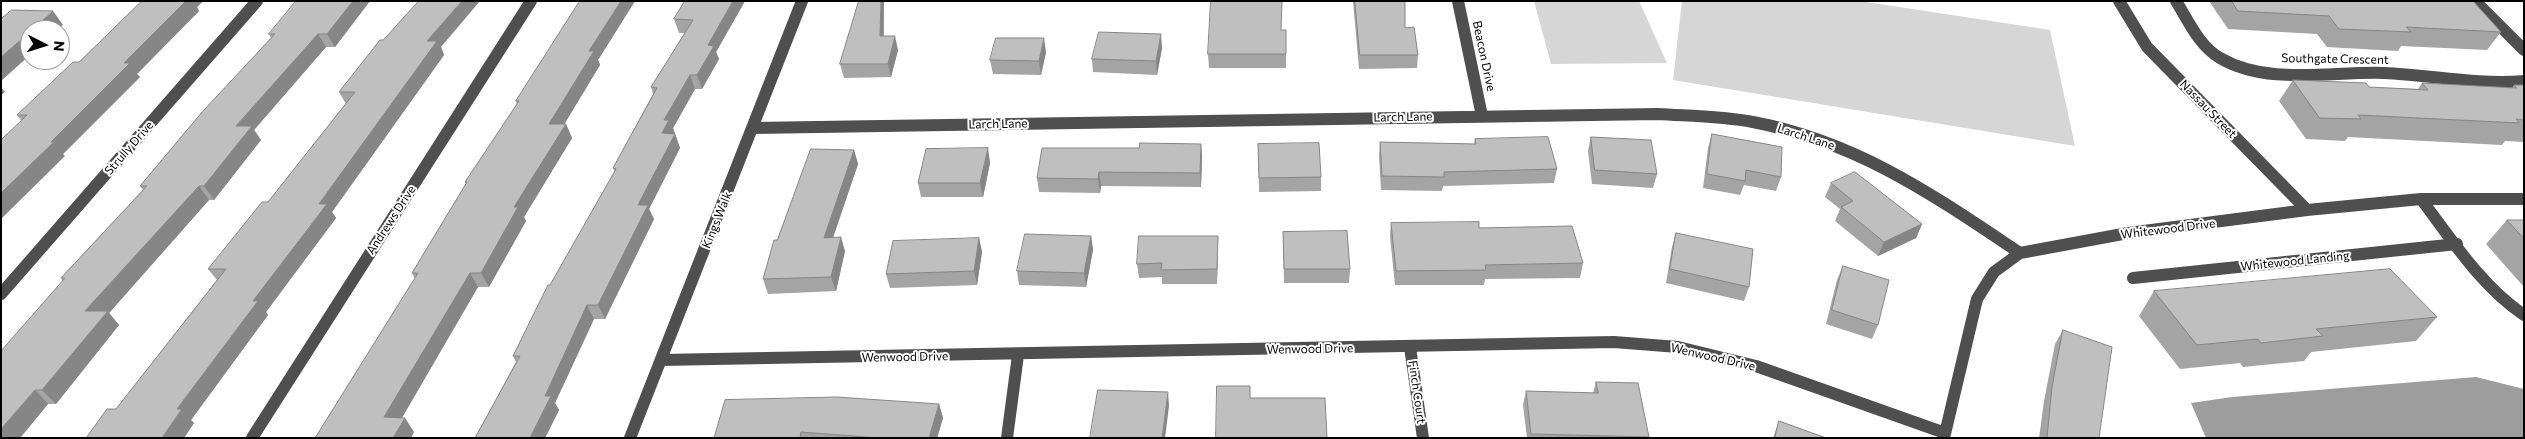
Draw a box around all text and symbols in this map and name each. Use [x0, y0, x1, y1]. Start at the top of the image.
street label: Beacon Drive [1470, 19, 1498, 93]
north arrow [20, 20, 70, 70]
text: N [51, 40, 68, 52]
street label: Southgate Crescent [2281, 51, 2389, 67]
street label: Nassau Street [2177, 77, 2239, 141]
street label: Larch Lane [1373, 109, 1433, 125]
street label: Larch Lane [968, 116, 1028, 132]
street label: Strully Drive [102, 118, 156, 178]
street label: Larch Lane [1776, 121, 1836, 153]
street label: Andrews Drive [363, 183, 419, 257]
street label: Kings Walk [699, 190, 735, 250]
street label: Whitewood Drive [2120, 216, 2216, 242]
street label: Whitewood Landing [2240, 248, 2350, 274]
street label: Wenwood Drive [1669, 340, 1757, 374]
street label: Wenwood Drive [1267, 341, 1353, 357]
street label: Wenwood Drive [862, 349, 948, 365]
street label: Finch Court [1405, 359, 1429, 425]

